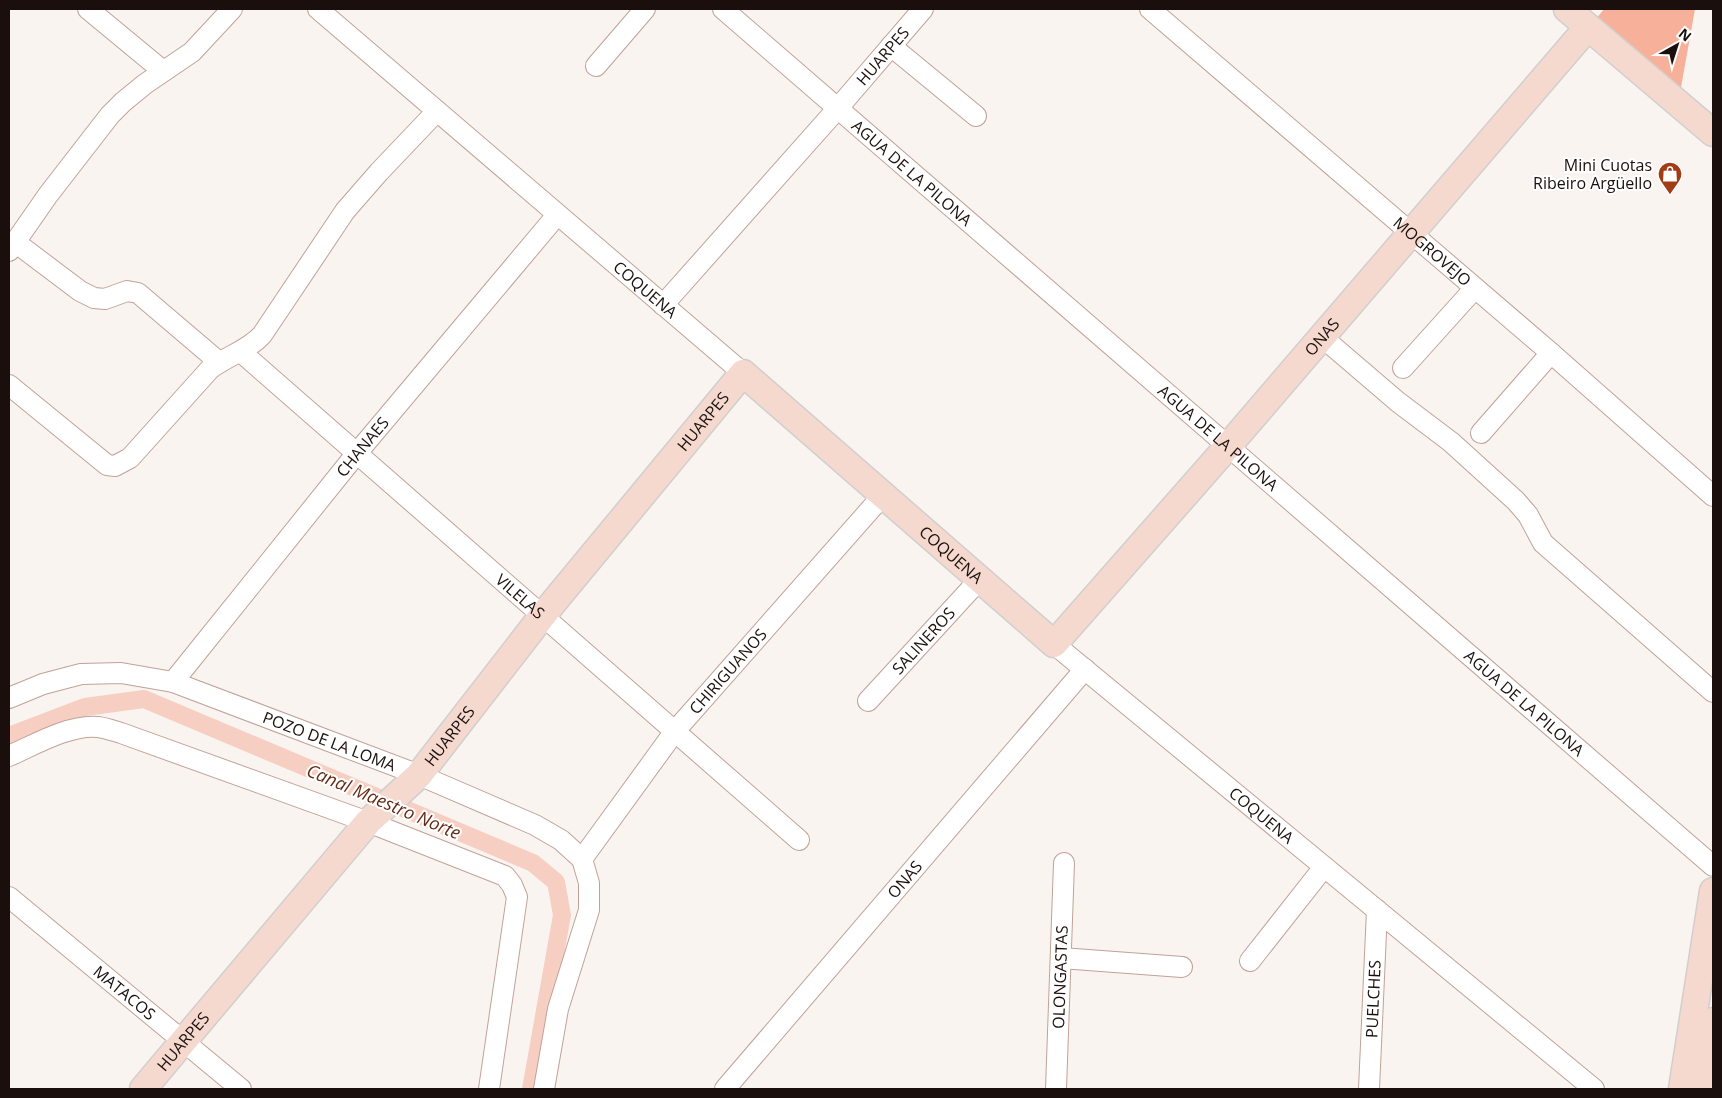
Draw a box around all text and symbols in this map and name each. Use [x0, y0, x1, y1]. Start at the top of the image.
north arrow [1652, 20, 1702, 70]
street label: HUARPES [851, 22, 914, 90]
text: N [1675, 24, 1696, 45]
street label: AGUA DE LA PILONA [847, 115, 977, 231]
place label: Mini Cuotas Ribeiro Argüello [1533, 154, 1652, 194]
shop icon: Mini Cuotas Ribeiro Argüello [1657, 161, 1683, 195]
street label: MOGROVEJO [1389, 212, 1476, 291]
street label: COQUENA [609, 256, 683, 324]
street label: ONAS [1299, 313, 1345, 360]
street label: AGUA DE LA PILONA [1154, 380, 1284, 496]
street label: HUARPES [672, 387, 734, 456]
street label: CHANAES [331, 412, 394, 481]
street label: COQUENA [915, 521, 988, 589]
street label: VILELAS [491, 569, 550, 624]
street label: SALINEROS [887, 602, 960, 679]
street label: CHIRIGUANOS [684, 623, 772, 719]
street label: AGUA DE LA PILONA [1460, 645, 1590, 761]
street label: HUARPES [419, 701, 480, 771]
street label: POZO DE LA LOMA [260, 706, 400, 777]
water label: Canal Maestro Norte [303, 758, 465, 844]
street label: COQUENA [1225, 782, 1299, 849]
street label: ONAS [882, 856, 927, 903]
street label: OLONGASTAS [1047, 925, 1073, 1029]
street label: PUELCHES [1360, 959, 1386, 1039]
street label: MATACOS [89, 960, 161, 1025]
street label: HUARPES [152, 1007, 214, 1076]

